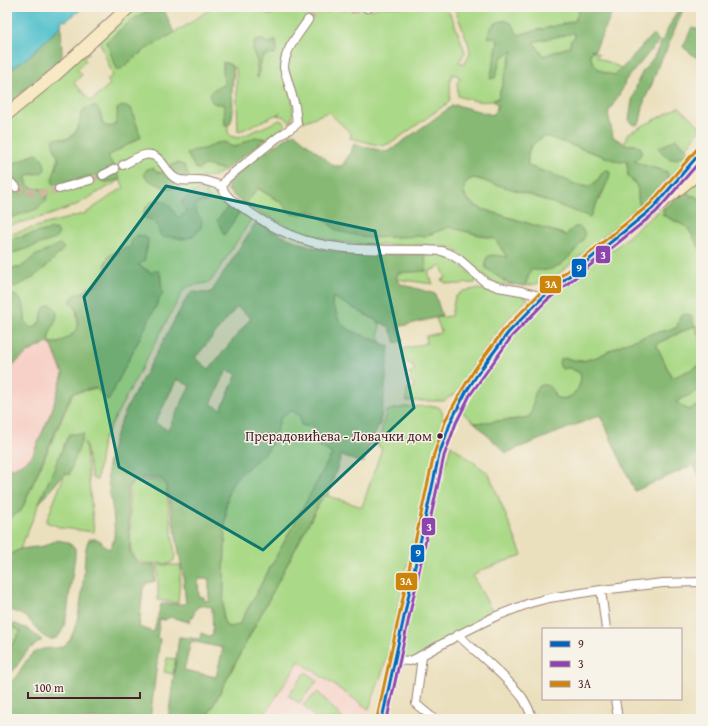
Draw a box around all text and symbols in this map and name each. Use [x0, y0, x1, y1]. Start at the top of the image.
line badge: 3 [595, 245, 611, 264]
text: 3 [600, 247, 606, 263]
line badge: 9 [571, 258, 587, 278]
text: 9 [576, 260, 582, 276]
line badge: 3A [539, 275, 562, 294]
text: 3A [545, 276, 557, 292]
place label: Прерадовићева - Ловачки дом [245, 426, 432, 446]
marker: Прерадовићева - Ловачки дом [435, 431, 445, 441]
line badge: 3 [421, 517, 436, 536]
text: 3 [426, 519, 432, 535]
line badge: 9 [410, 544, 425, 563]
text: 9 [415, 545, 421, 561]
line badge: 3A [395, 572, 418, 591]
text: 3A [400, 573, 412, 589]
legend [542, 628, 682, 700]
text: 9 [578, 635, 584, 652]
text: 3 [578, 655, 584, 672]
scale bar [28, 674, 140, 700]
text: 3A [578, 675, 592, 692]
text: 100 m [34, 679, 64, 696]

